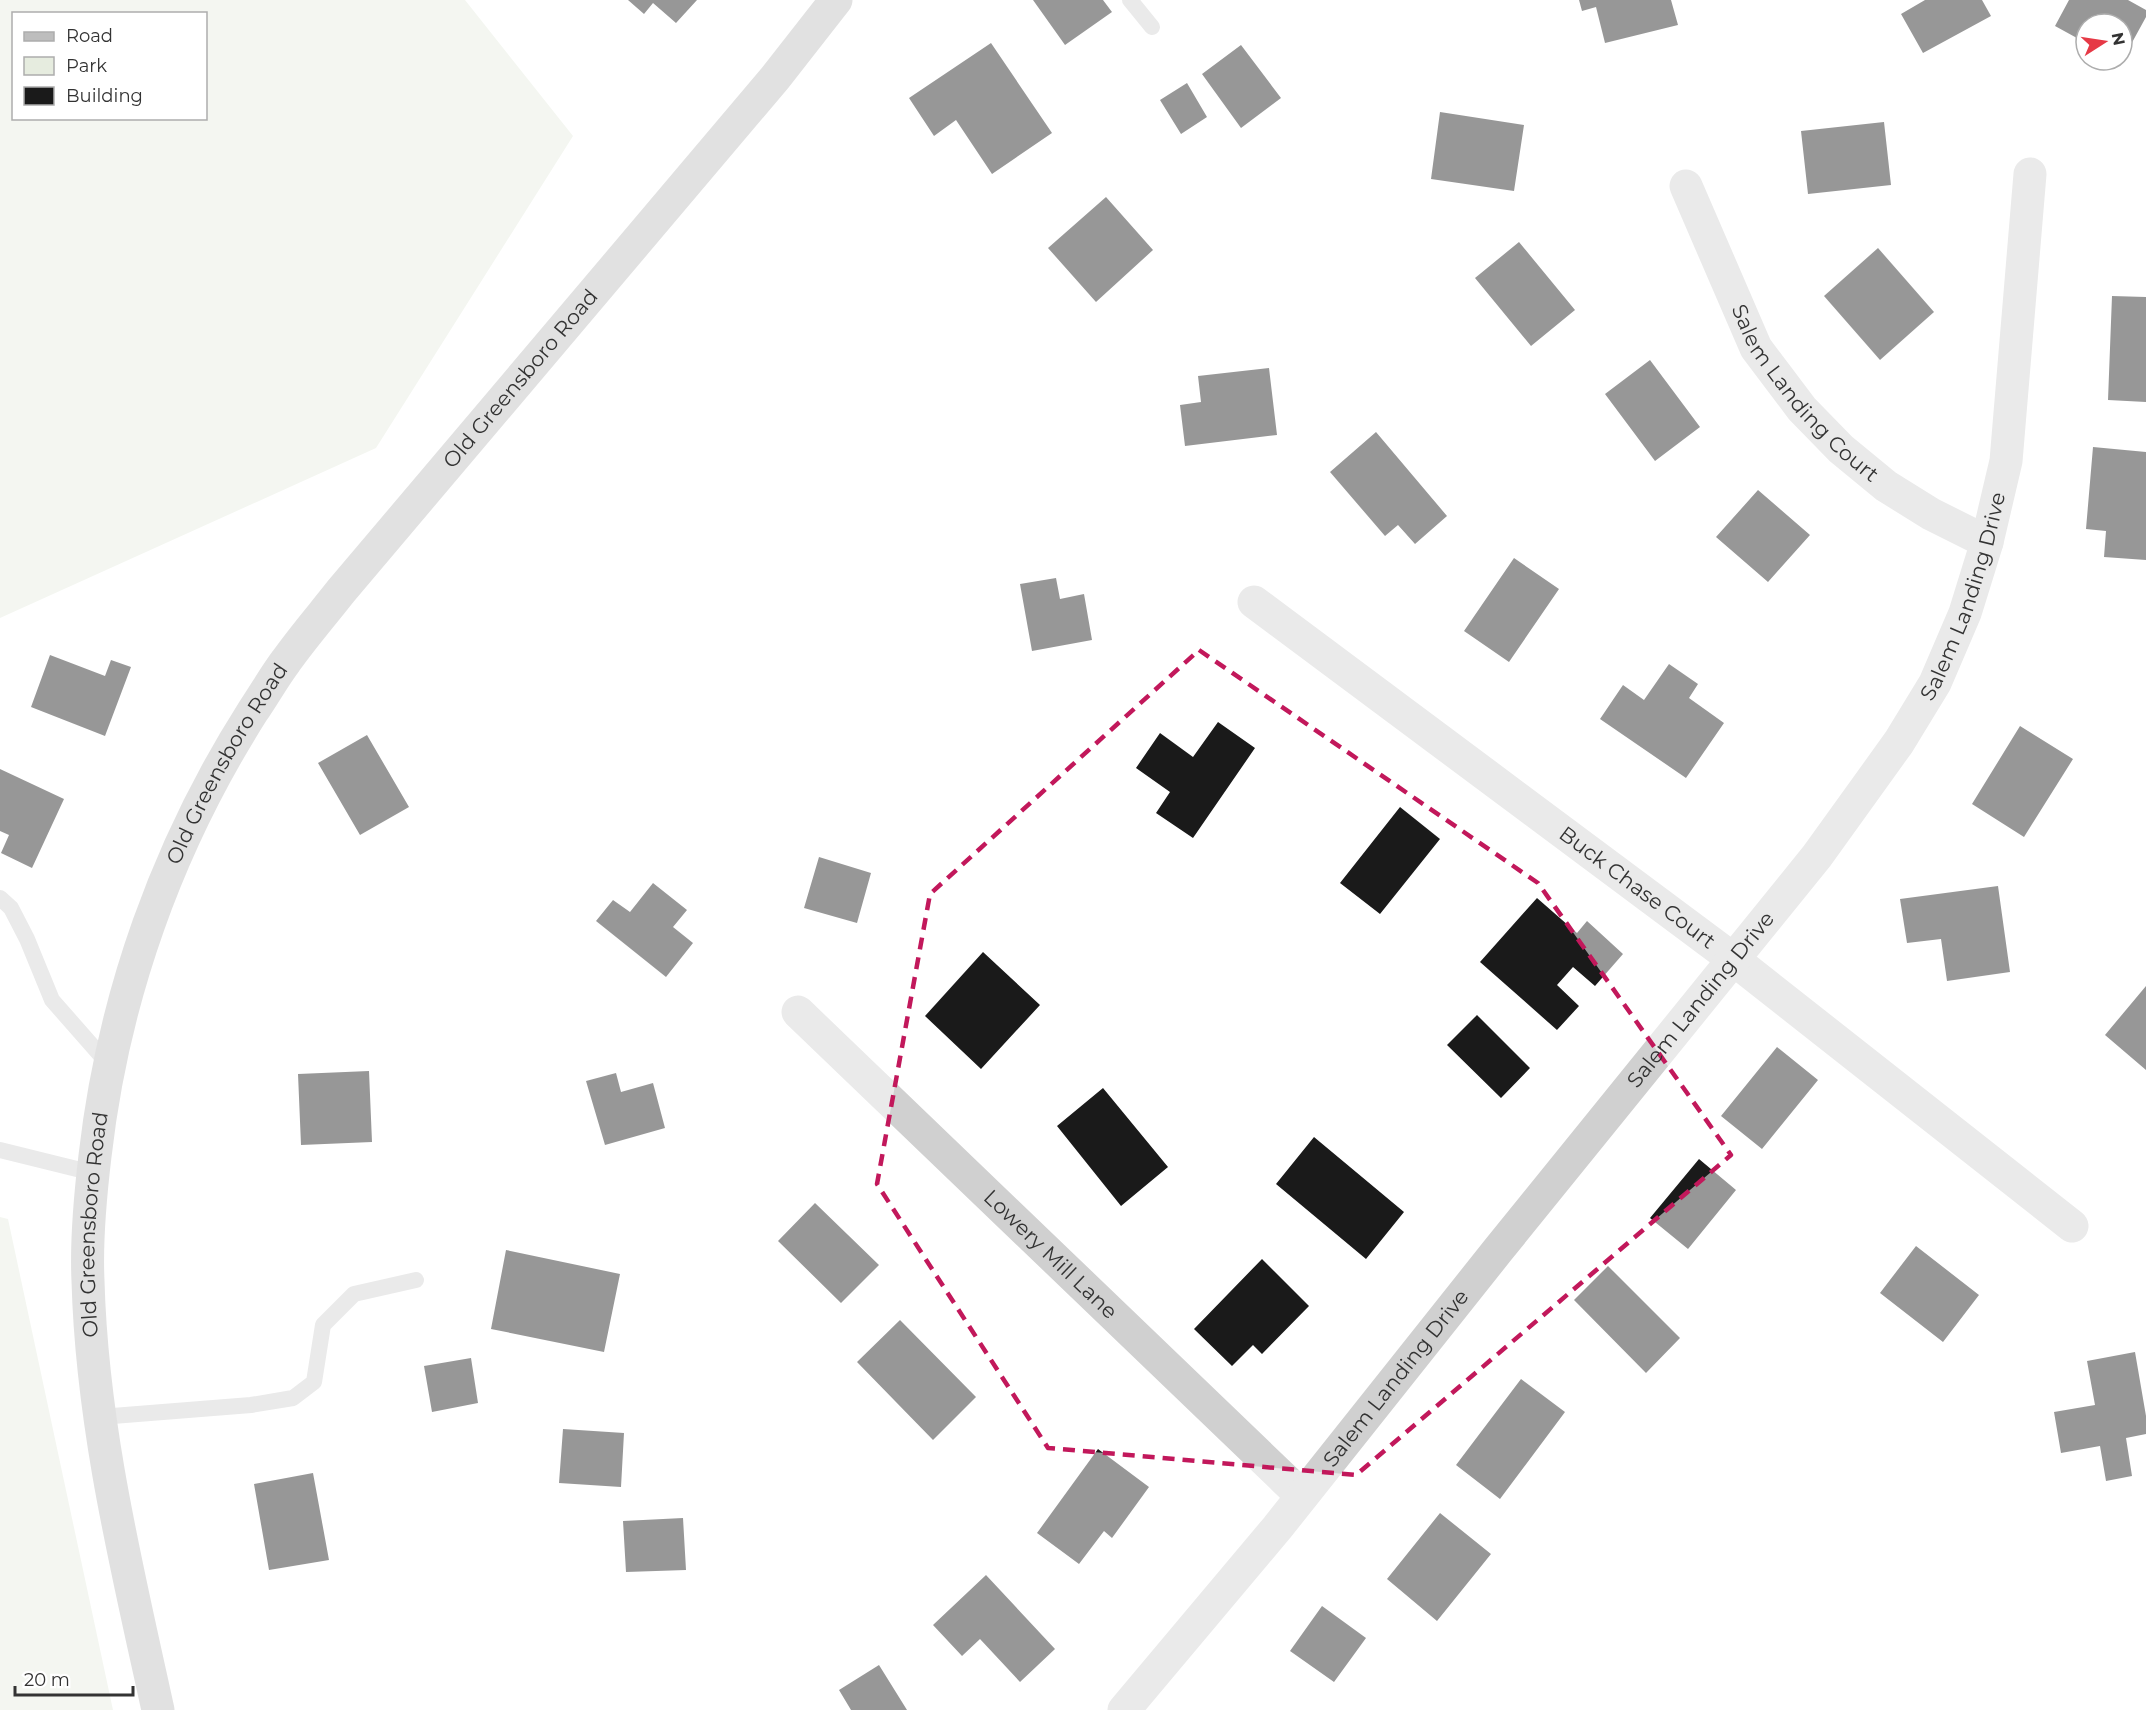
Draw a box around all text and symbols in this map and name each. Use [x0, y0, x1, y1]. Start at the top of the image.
legend [12, 12, 207, 120]
north arrow [2074, 12, 2134, 72]
text: Road [66, 25, 113, 47]
text: N [2108, 31, 2129, 47]
text: Park [66, 55, 107, 77]
text: Building [66, 85, 143, 107]
street label: Old Greensboro Road [438, 284, 603, 473]
street label: Salem Landing Court [1727, 300, 1884, 487]
street label: Salem Landing Drive [1914, 490, 2010, 705]
street label: Old Greensboro Road [161, 658, 293, 868]
street label: Buck Chase Court [1554, 821, 1721, 954]
street label: Salem Landing Drive [1622, 906, 1779, 1093]
street label: Old Greensboro Road [74, 1110, 113, 1338]
street label: Lowery Mill Lane [979, 1184, 1123, 1324]
street label: Salem Landing Drive [1318, 1284, 1474, 1472]
scale bar [15, 1659, 134, 1697]
text: 20 m [24, 1669, 70, 1691]

